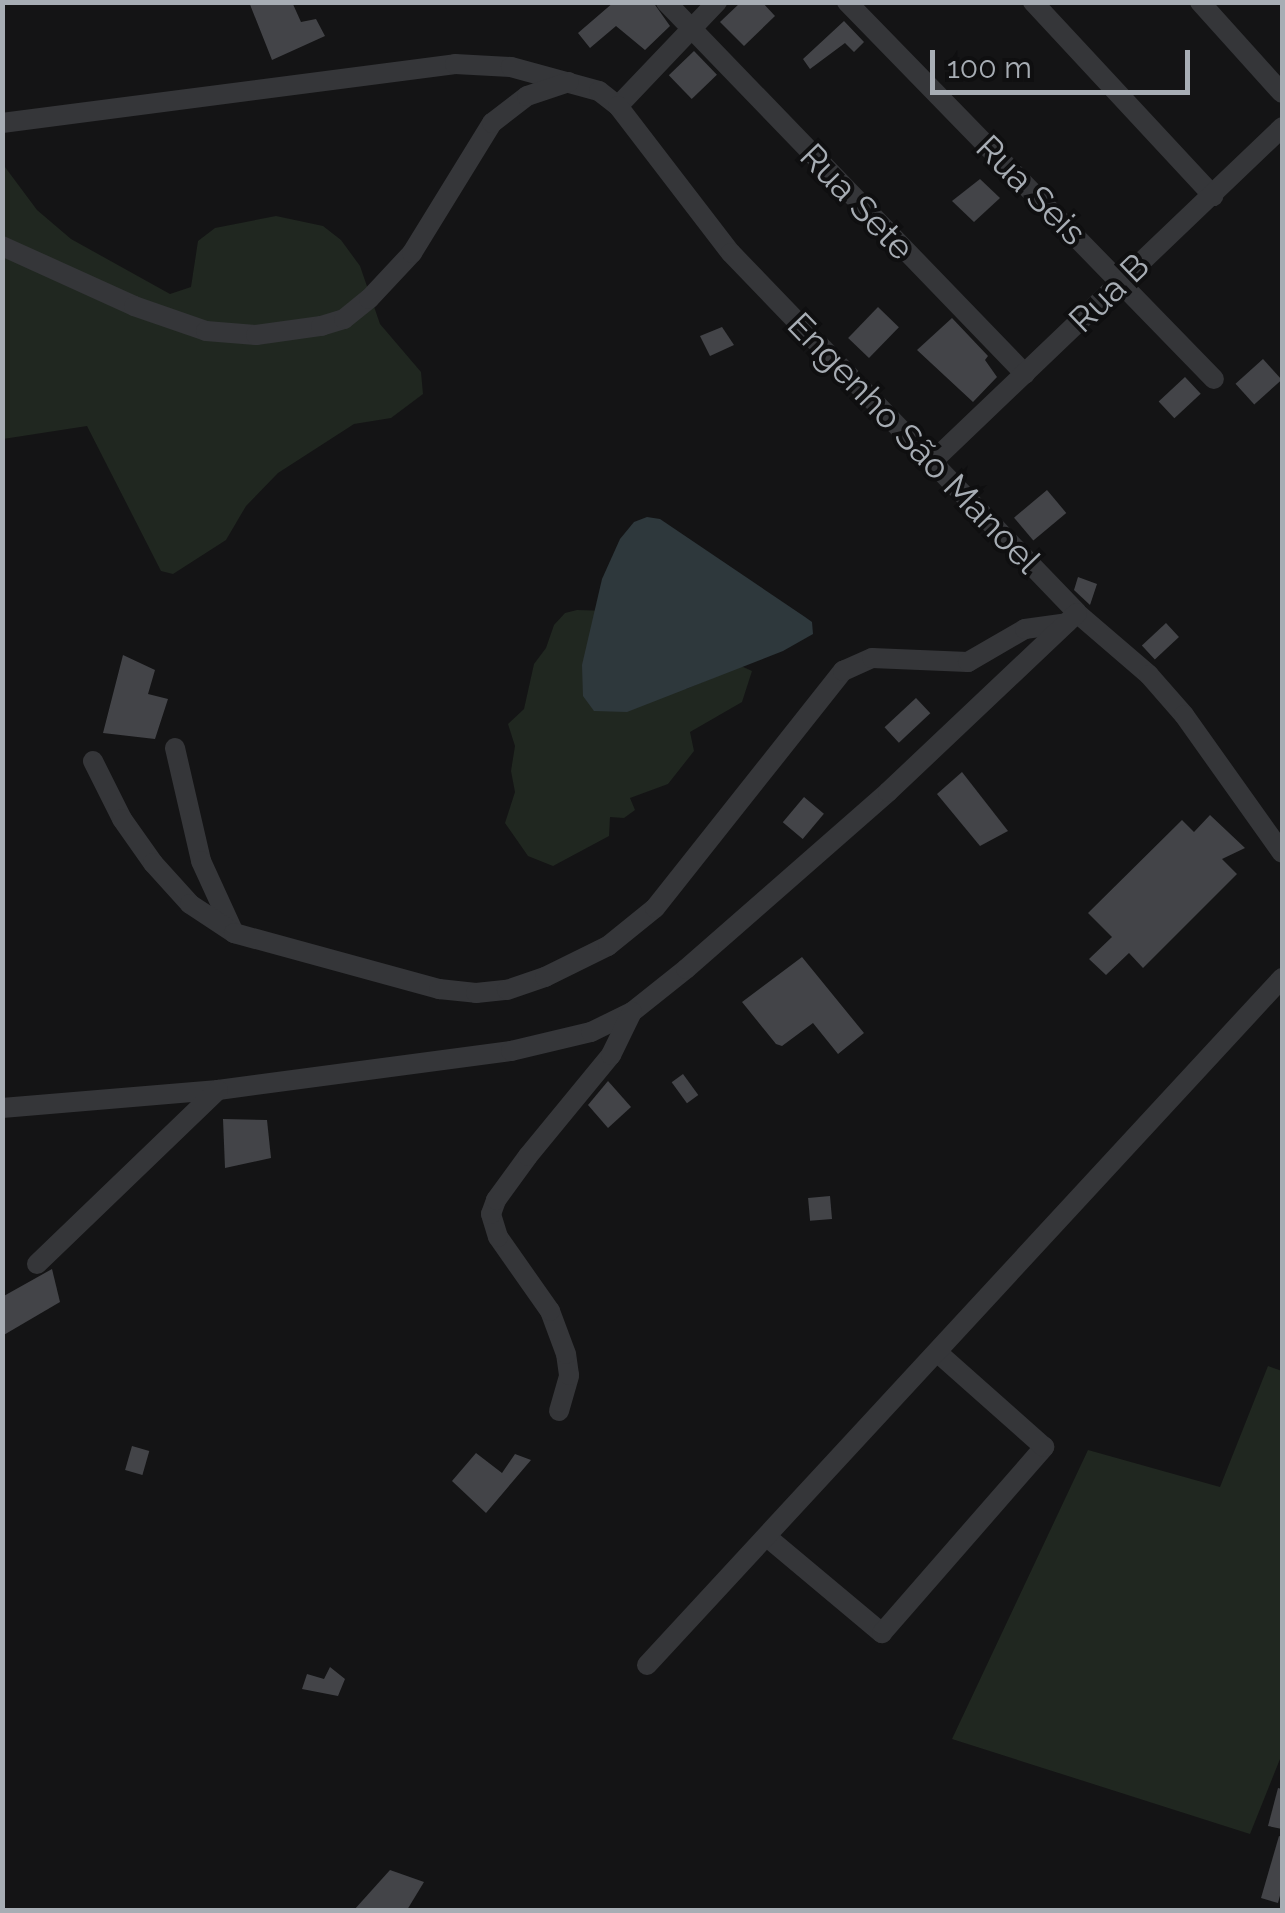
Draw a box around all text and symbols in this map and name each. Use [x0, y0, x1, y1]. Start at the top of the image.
scale bar [935, 30, 1195, 92]
text: 100 m [947, 50, 1032, 85]
street label: Rua Seis [967, 126, 1095, 254]
street label: Rua Sete [792, 135, 922, 269]
street label: Rua B [1060, 245, 1158, 341]
street label: Engenho São Manoel [779, 304, 1049, 582]

